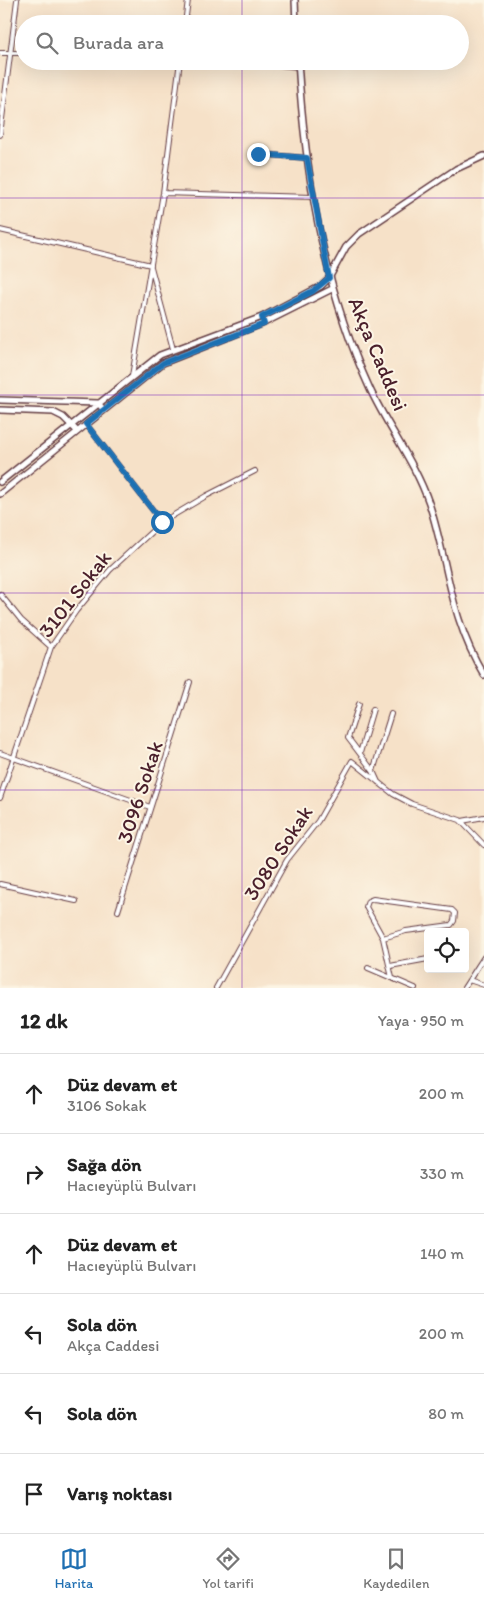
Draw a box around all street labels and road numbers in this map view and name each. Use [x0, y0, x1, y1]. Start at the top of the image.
street label: Akça Caddesi [343, 293, 414, 414]
street label: 3101 Sokak [33, 545, 116, 642]
street label: 3096 Sokak [111, 737, 168, 846]
street label: 3080 Sokak [238, 800, 318, 905]

